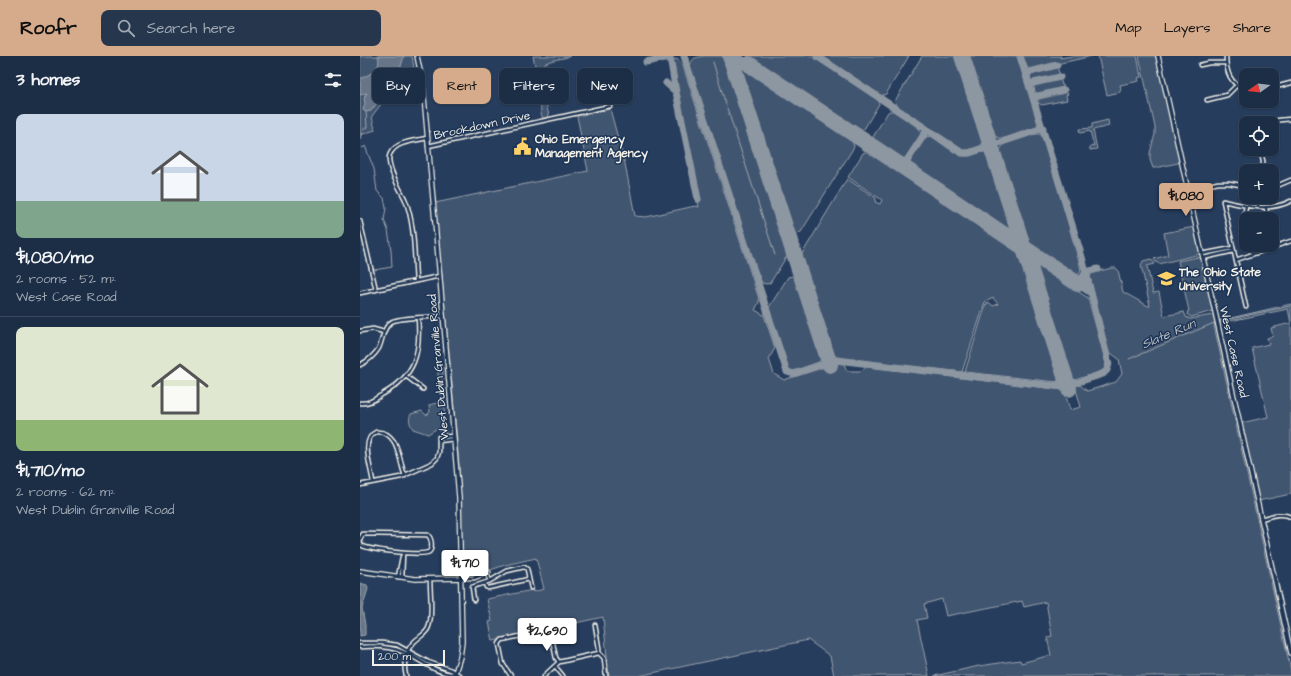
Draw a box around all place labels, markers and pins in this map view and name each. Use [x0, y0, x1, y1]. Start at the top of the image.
place label: Ohio Emergency Management Agency [535, 131, 648, 164]
public building icon: Ohio Emergency Management Agency [512, 136, 532, 156]
pin: $1,080 [1153, 183, 1219, 217]
place label: The Ohio State University [1178, 264, 1262, 296]
school or university icon: The Ohio State University [1156, 269, 1176, 289]
pin: $1,710 [432, 550, 498, 584]
pin: $2,690 [514, 618, 580, 652]

